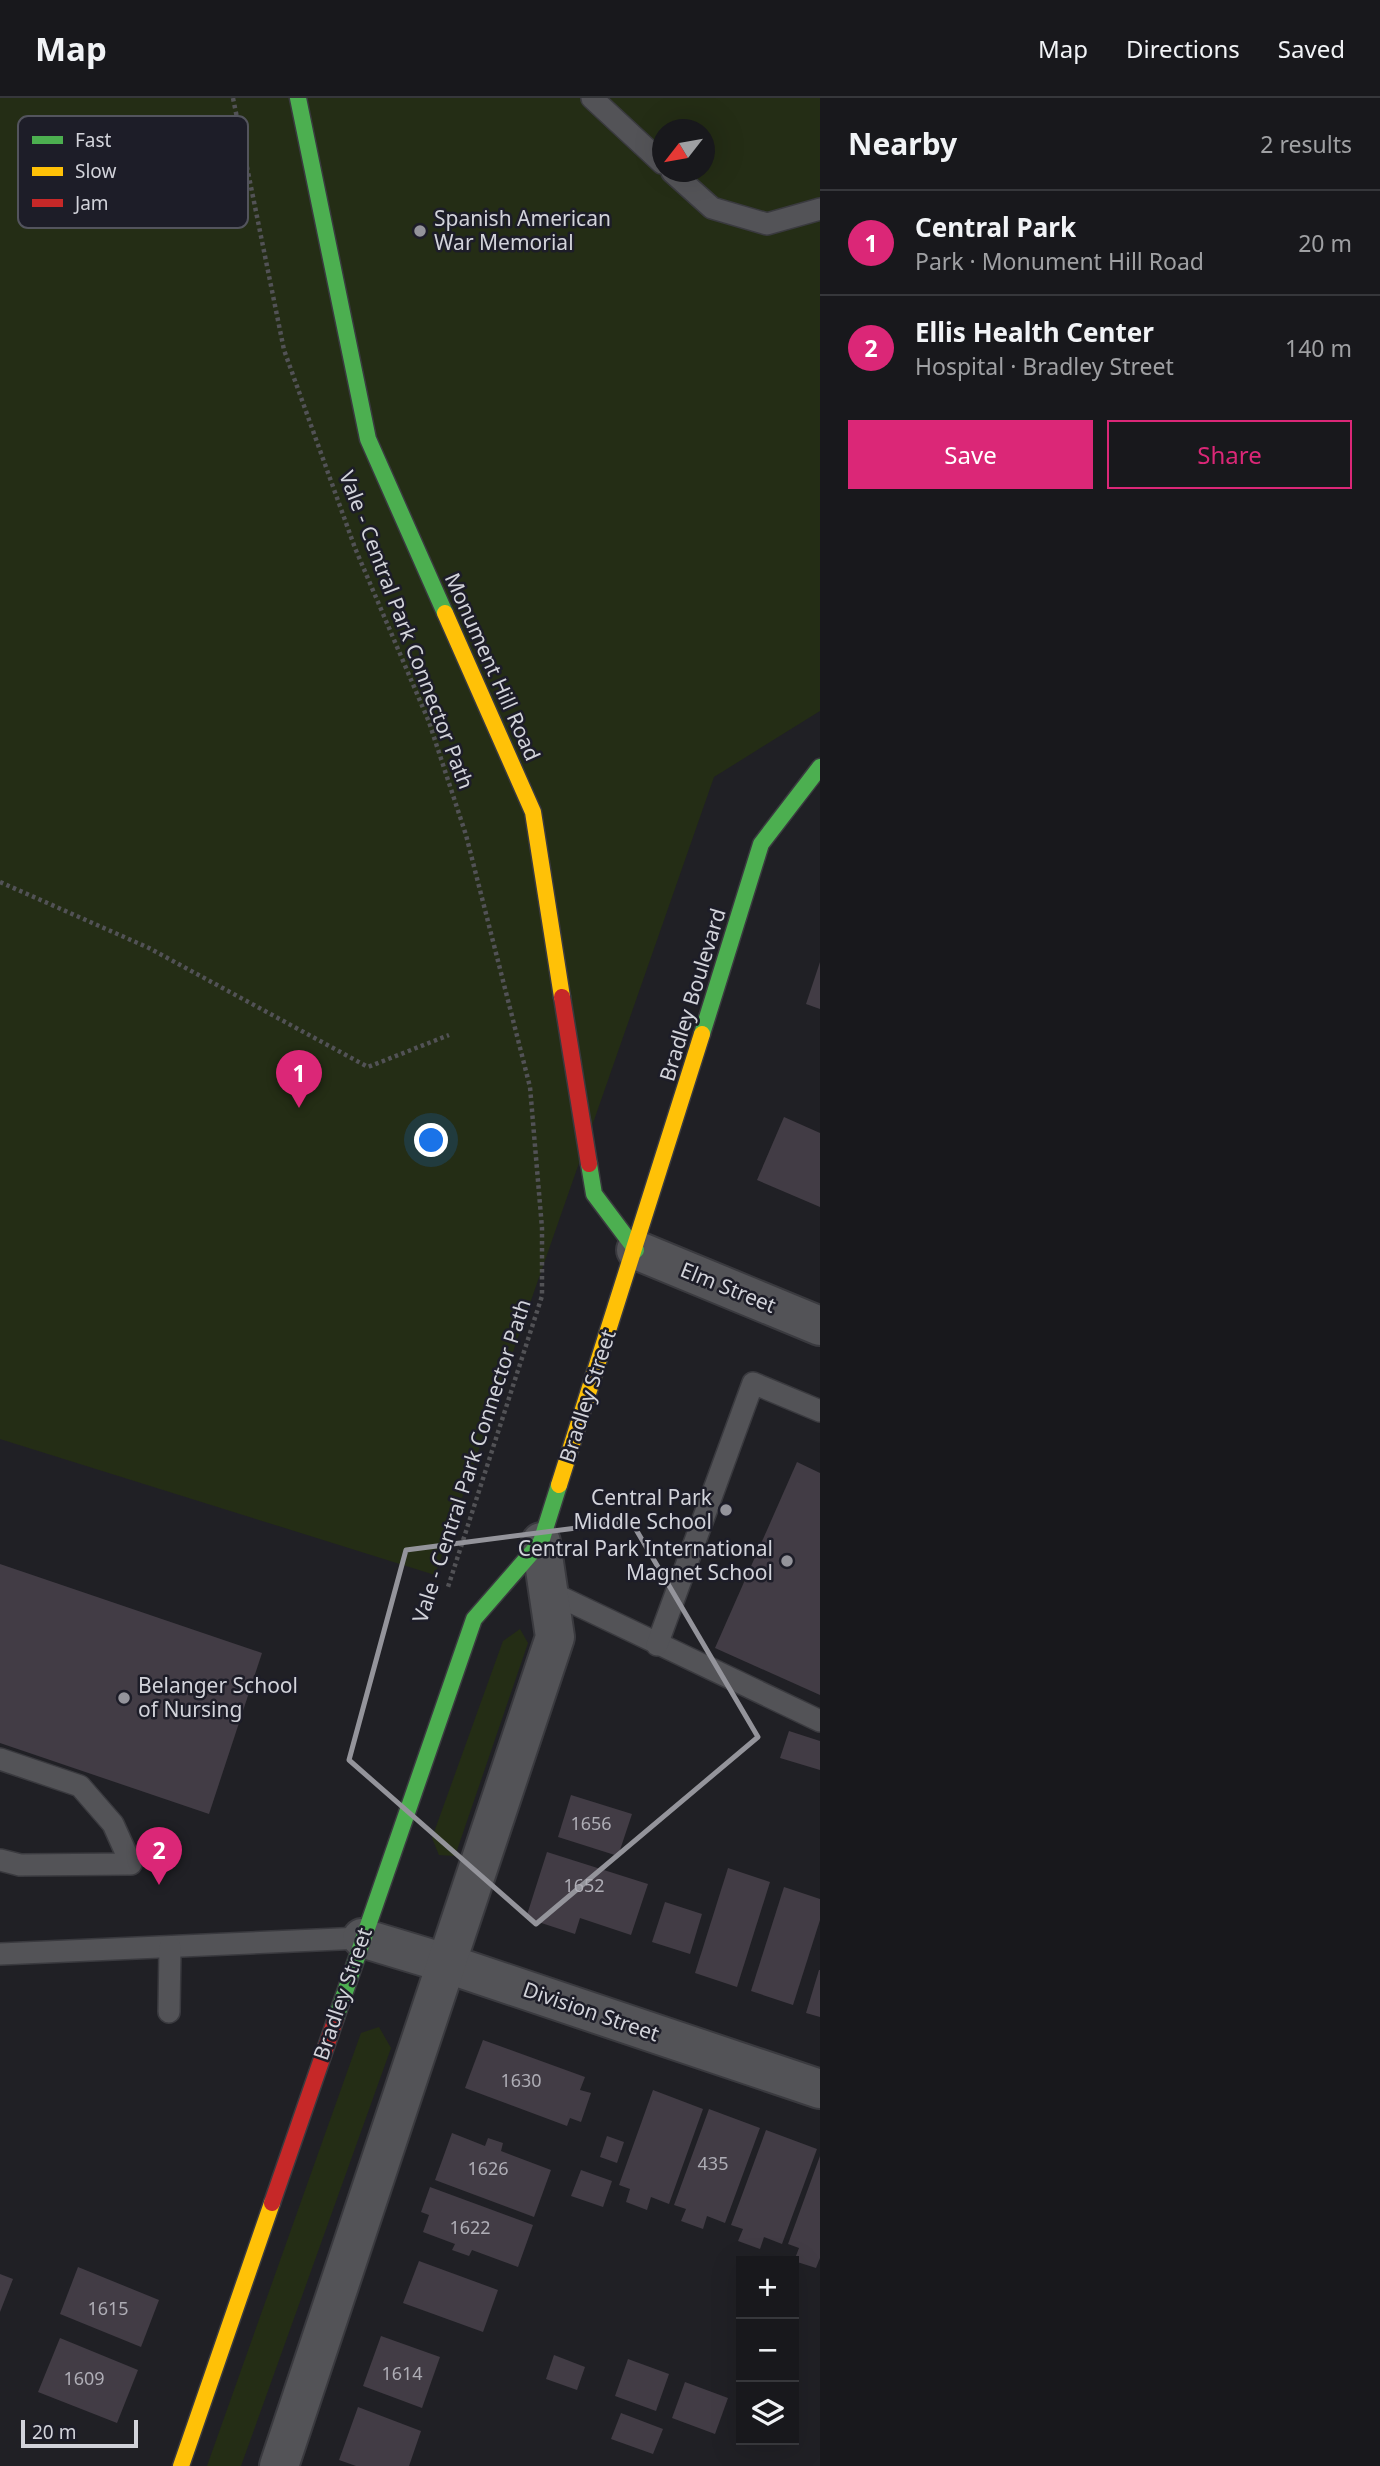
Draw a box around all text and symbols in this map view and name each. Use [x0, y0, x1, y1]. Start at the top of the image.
text: Map [35, 26, 107, 71]
text: Map [1038, 32, 1088, 65]
text: Directions [1126, 32, 1240, 65]
text: Saved [1278, 32, 1345, 65]
legend [18, 116, 248, 228]
north arrow [652, 119, 715, 182]
text: Nearby [848, 123, 957, 164]
text: Fast [75, 127, 112, 153]
text: 2 results [1260, 128, 1352, 160]
text: Slow [75, 158, 116, 184]
text: Jam [73, 190, 109, 216]
place label: Spanish American War Memorial [434, 204, 611, 256]
text: Central Park [915, 209, 1076, 245]
marker: Spanish American War Memorial [412, 223, 428, 239]
text: 1 [864, 227, 878, 259]
text: 20 m [1298, 227, 1352, 259]
text: Park · Monument Hill Road [915, 245, 1204, 277]
text: Ellis Health Center [915, 314, 1154, 350]
text: 2 [864, 332, 878, 364]
text: 140 m [1285, 332, 1352, 364]
text: Hospital · Bradley Street [915, 350, 1174, 382]
button: Save [848, 420, 1093, 489]
button: Share [1107, 420, 1352, 489]
street label: Vale - Central Park Connector Path [333, 467, 481, 793]
street label: Monument Hill Road [439, 568, 547, 765]
street label: Bradley Boulevard [652, 905, 732, 1085]
pin: 1 [276, 1050, 322, 1108]
your location [414, 1123, 448, 1157]
street label: Elm Street [676, 1255, 781, 1319]
street label: Vale - Central Park Connector Path [405, 1295, 537, 1626]
street label: Bradley Street [552, 1325, 622, 1466]
place label: Central Park Middle School [574, 1483, 713, 1535]
marker: Central Park Middle School [718, 1502, 734, 1518]
place label: Central Park International Magnet School [518, 1534, 773, 1586]
marker: Central Park International Magnet School [779, 1553, 795, 1569]
place label: Belanger School of Nursing [138, 1671, 298, 1723]
marker: Belanger School of Nursing [116, 1690, 132, 1706]
house number: 1656 [570, 1811, 612, 1835]
pin: 2 [136, 1827, 182, 1885]
house number: 1652 [563, 1873, 605, 1897]
street label: Bradley Street [306, 1923, 378, 2064]
street label: Division Street [520, 1975, 663, 2048]
house number: 1630 [500, 2068, 542, 2092]
house number: 435 [698, 2151, 728, 2175]
house number: 1626 [467, 2156, 509, 2180]
house number: 1622 [449, 2215, 491, 2239]
map controls [736, 2256, 799, 2445]
button: + [736, 2256, 799, 2319]
house number: 1615 [87, 2296, 129, 2320]
button: − [736, 2319, 799, 2382]
house number: 1614 [381, 2361, 423, 2385]
house number: 1609 [63, 2366, 105, 2390]
button: layers [736, 2382, 799, 2445]
scale bar [21, 2417, 138, 2449]
text: 20 m [32, 2419, 76, 2445]

